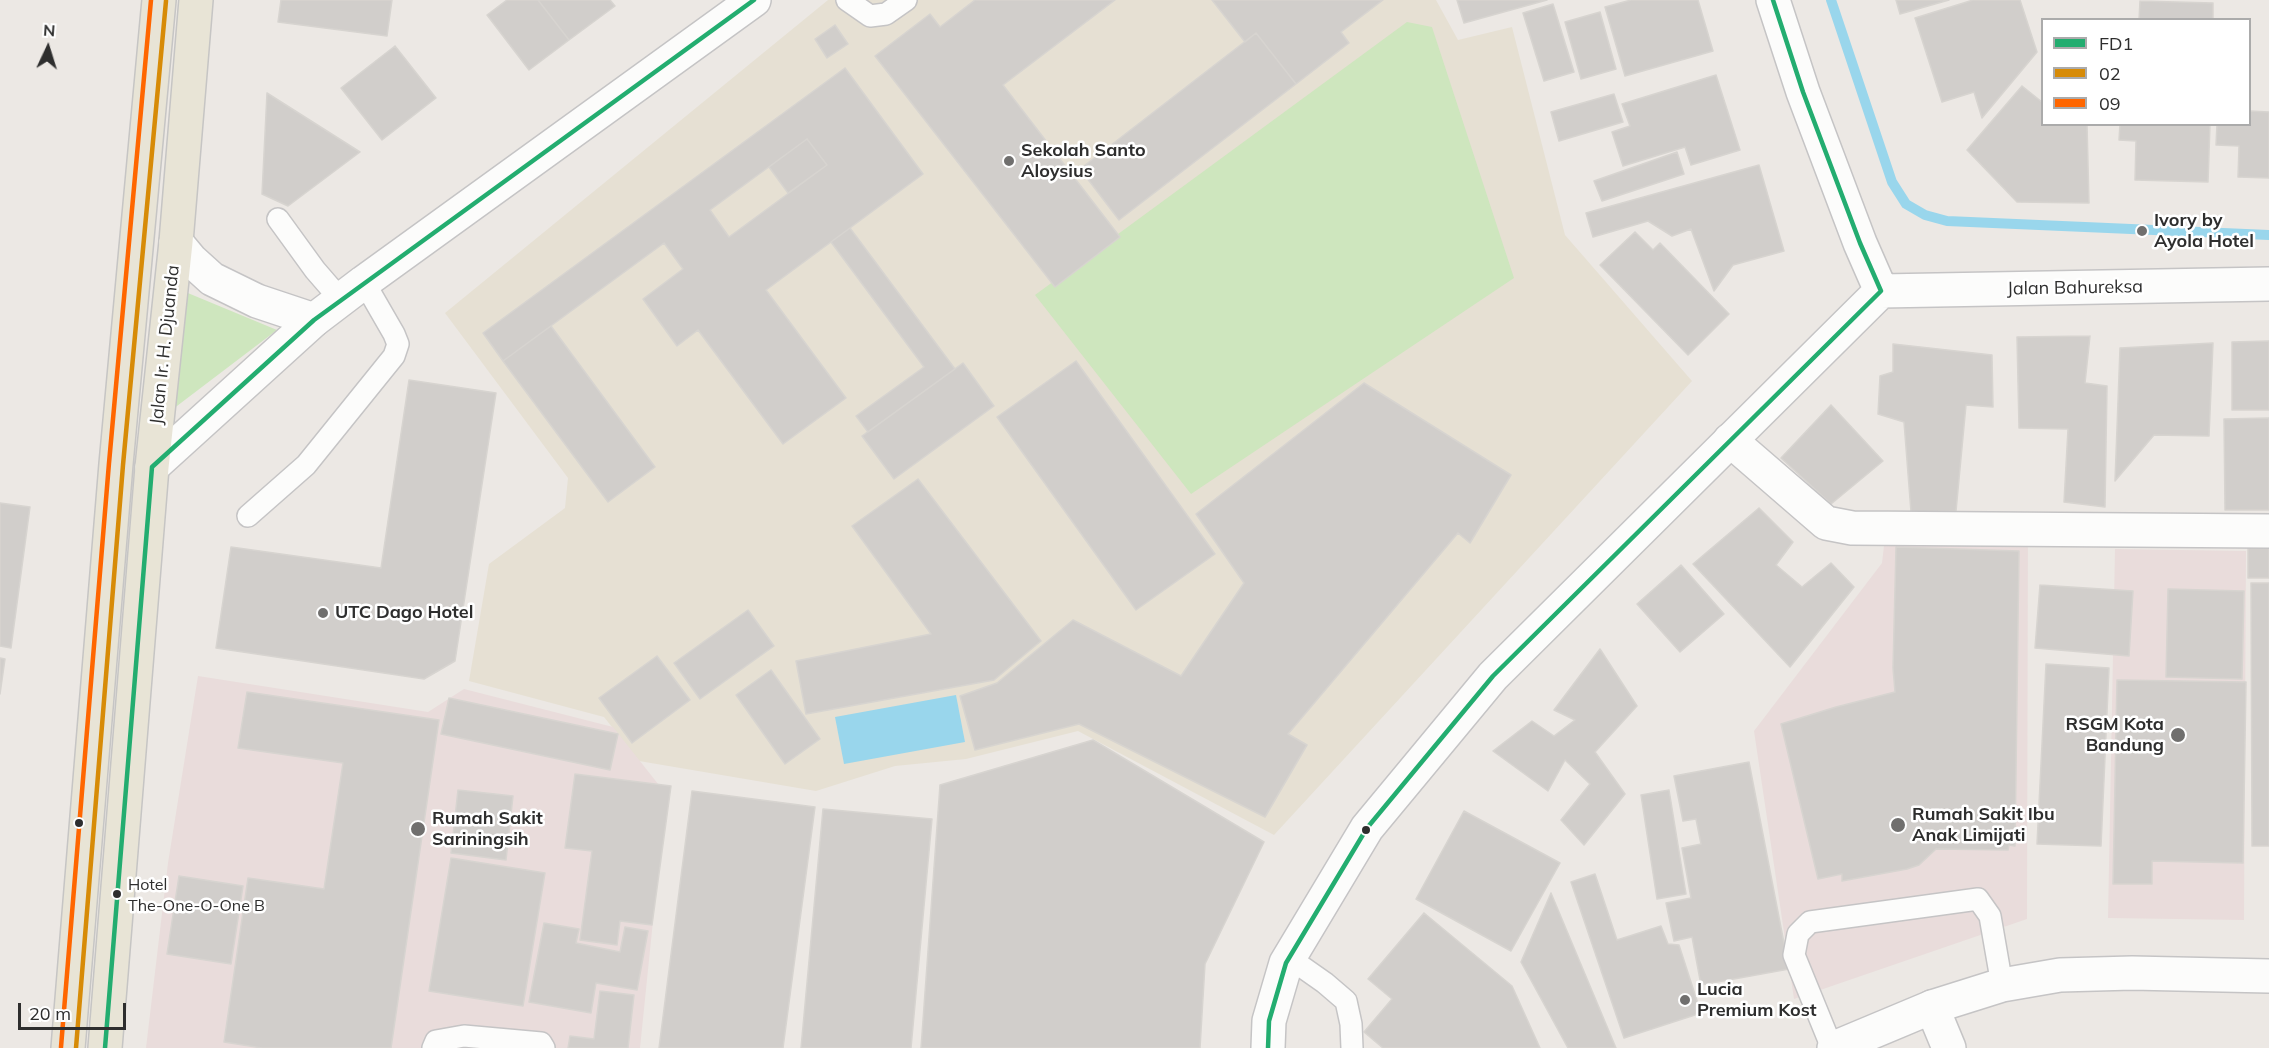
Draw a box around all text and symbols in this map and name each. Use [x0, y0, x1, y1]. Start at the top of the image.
north arrow [18, 18, 78, 78]
legend [2041, 18, 2251, 126]
text: N [43, 20, 56, 40]
text: FD1 [2099, 32, 2133, 55]
text: 02 [2099, 62, 2121, 85]
text: 09 [2099, 92, 2121, 115]
place label: Sekolah Santo Aloysius [1021, 140, 1146, 182]
marker: Sekolah Santo Aloysius [1002, 154, 1016, 168]
place label: Ivory by Ayola Hotel [2154, 210, 2254, 252]
marker: Ivory by Ayola Hotel [2135, 224, 2149, 238]
street label: Jalan Ir. H. Djuanda [146, 264, 184, 426]
street label: Jalan Bahureksa [2007, 276, 2143, 300]
place label: UTC Dago Hotel [335, 602, 473, 624]
marker: UTC Dago Hotel [316, 606, 330, 620]
place label: RSGM Kota Bandung [2066, 714, 2164, 756]
marker: RSGM Kota Bandung [2169, 726, 2187, 744]
place label: Rumah Sakit Ibu Anak Limijati [1912, 804, 2055, 846]
place label: Rumah Sakit Sariningsih [432, 808, 543, 850]
marker: Rumah Sakit Ibu Anak Limijati [1889, 816, 1907, 834]
unlabelled marker [73, 817, 85, 829]
marker: Rumah Sakit Sariningsih [409, 820, 427, 838]
unlabelled marker [1360, 824, 1372, 836]
place label: Hotel The-One-O-One B [128, 875, 265, 913]
marker: Hotel The-One-O-One B [111, 888, 123, 900]
place label: Lucia Premium Kost [1697, 979, 1816, 1022]
scale bar [21, 991, 129, 1029]
marker: Lucia Premium Kost [1678, 993, 1692, 1007]
text: 20 m [29, 1002, 71, 1025]

